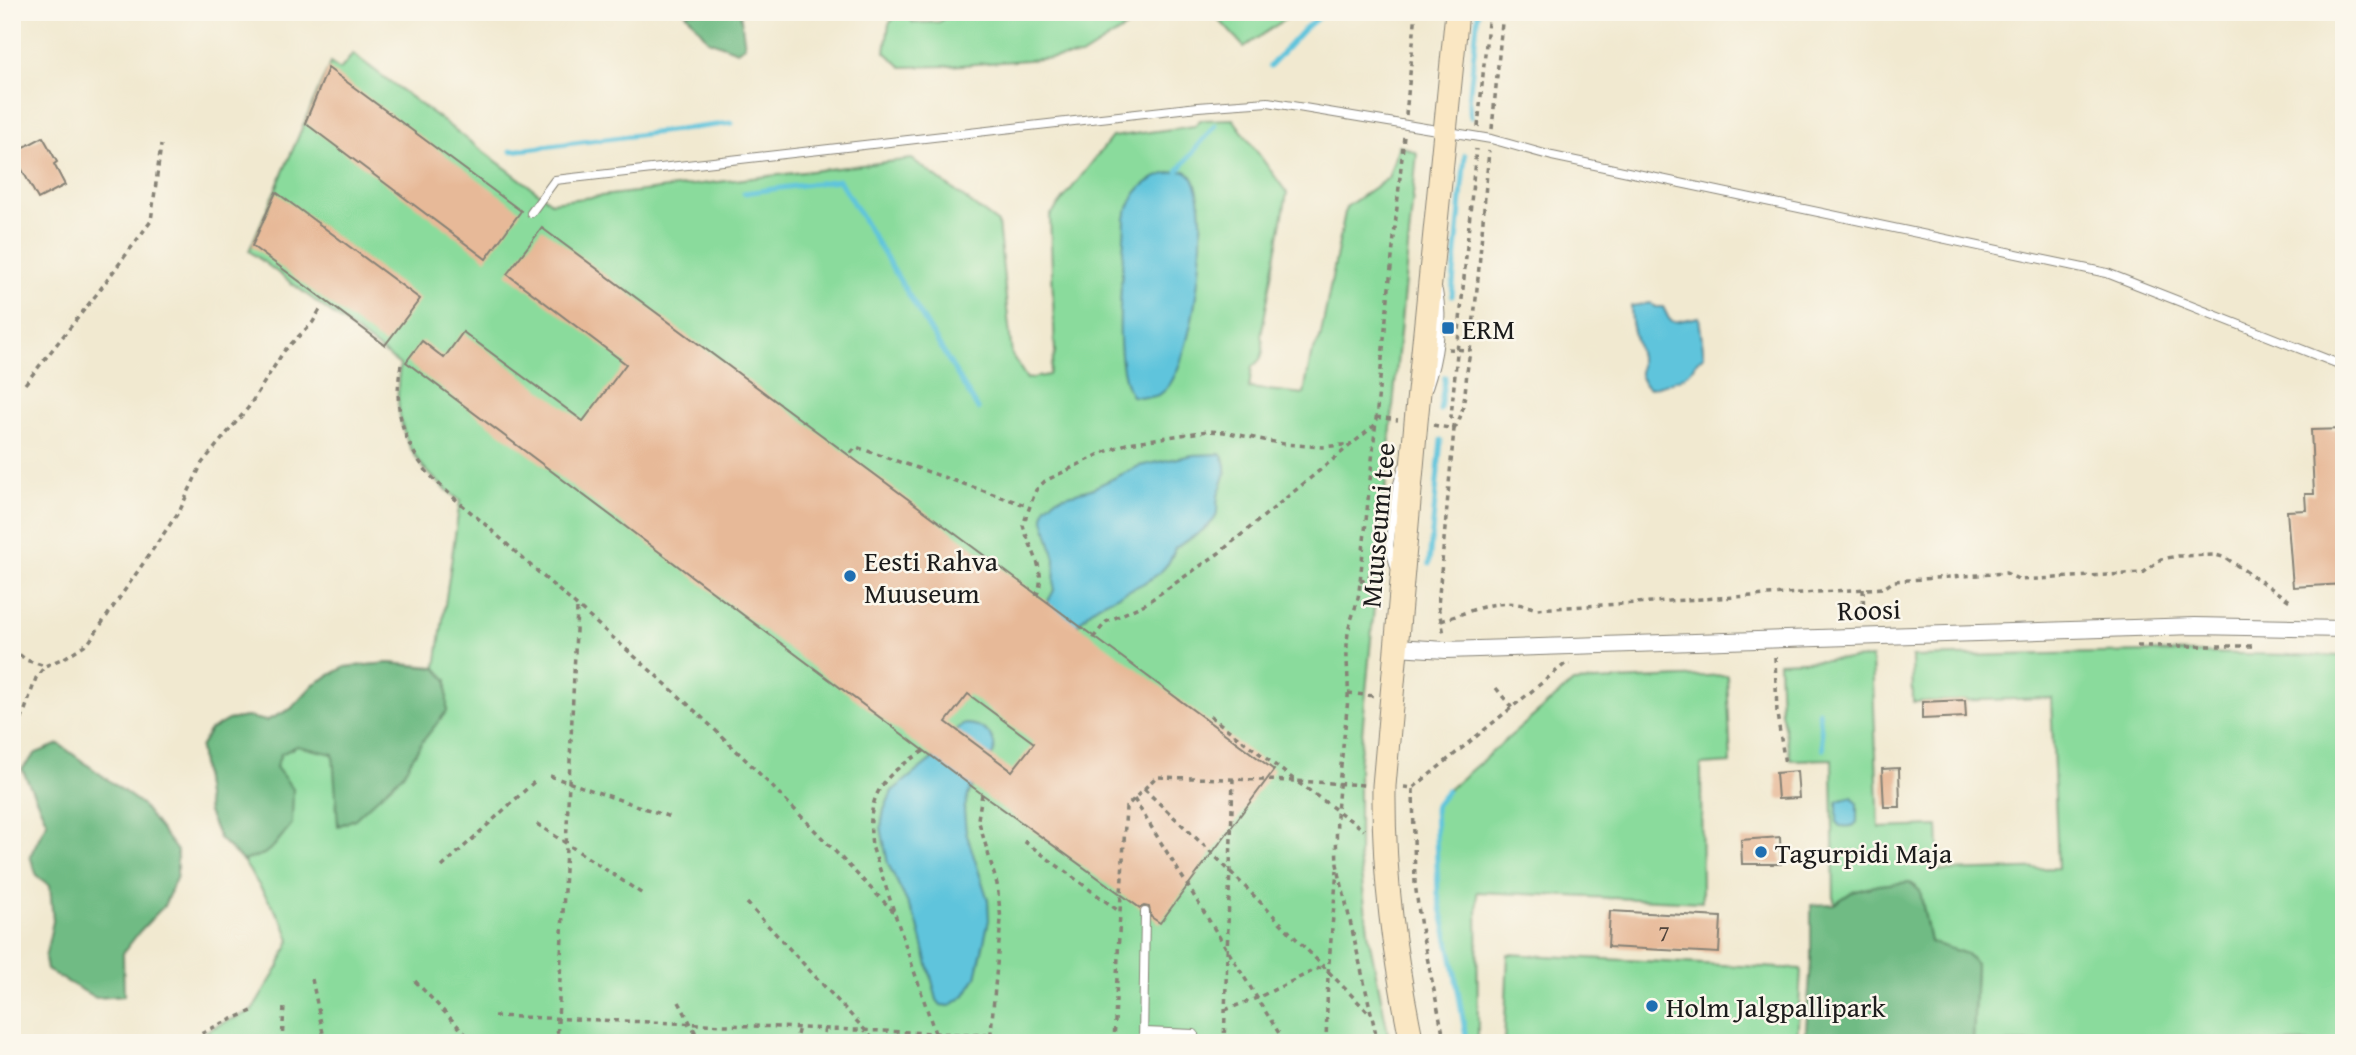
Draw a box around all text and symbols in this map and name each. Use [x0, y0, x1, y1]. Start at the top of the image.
place label: ERM [1462, 308, 1515, 349]
marker: ERM [1440, 320, 1456, 336]
street label: Muuseumi tee [1349, 441, 1405, 609]
place label: Eesti Rahva Muuseum [864, 540, 999, 613]
marker: Eesti Rahva Muuseum [842, 568, 858, 584]
street label: Roosi [1836, 587, 1902, 631]
place label: Tagurpidi Maja [1775, 832, 1953, 873]
marker: Tagurpidi Maja [1753, 844, 1769, 860]
house number: 7 [1658, 915, 1670, 950]
place label: Holm Jalgpallipark [1666, 986, 1886, 1027]
marker: Holm Jalgpallipark [1644, 998, 1660, 1014]

